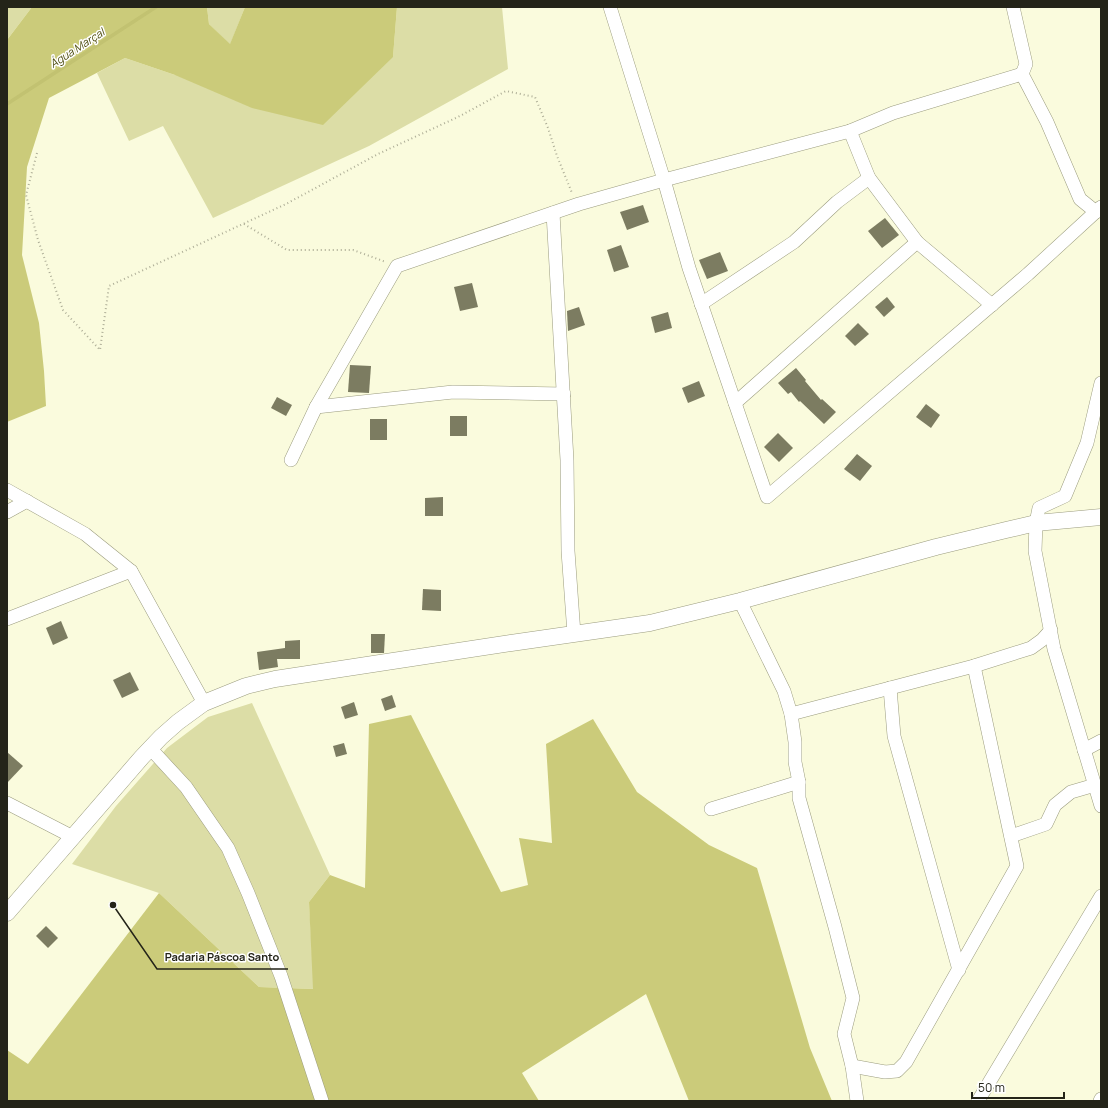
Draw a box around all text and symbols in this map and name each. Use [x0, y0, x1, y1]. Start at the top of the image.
water label: Água Marçal [47, 24, 108, 71]
callout: Padaria Páscoa Santo [157, 946, 288, 969]
text: Padaria Páscoa Santo [165, 949, 280, 964]
scale bar [972, 1074, 1064, 1100]
text: 50 m [978, 1079, 1005, 1096]

